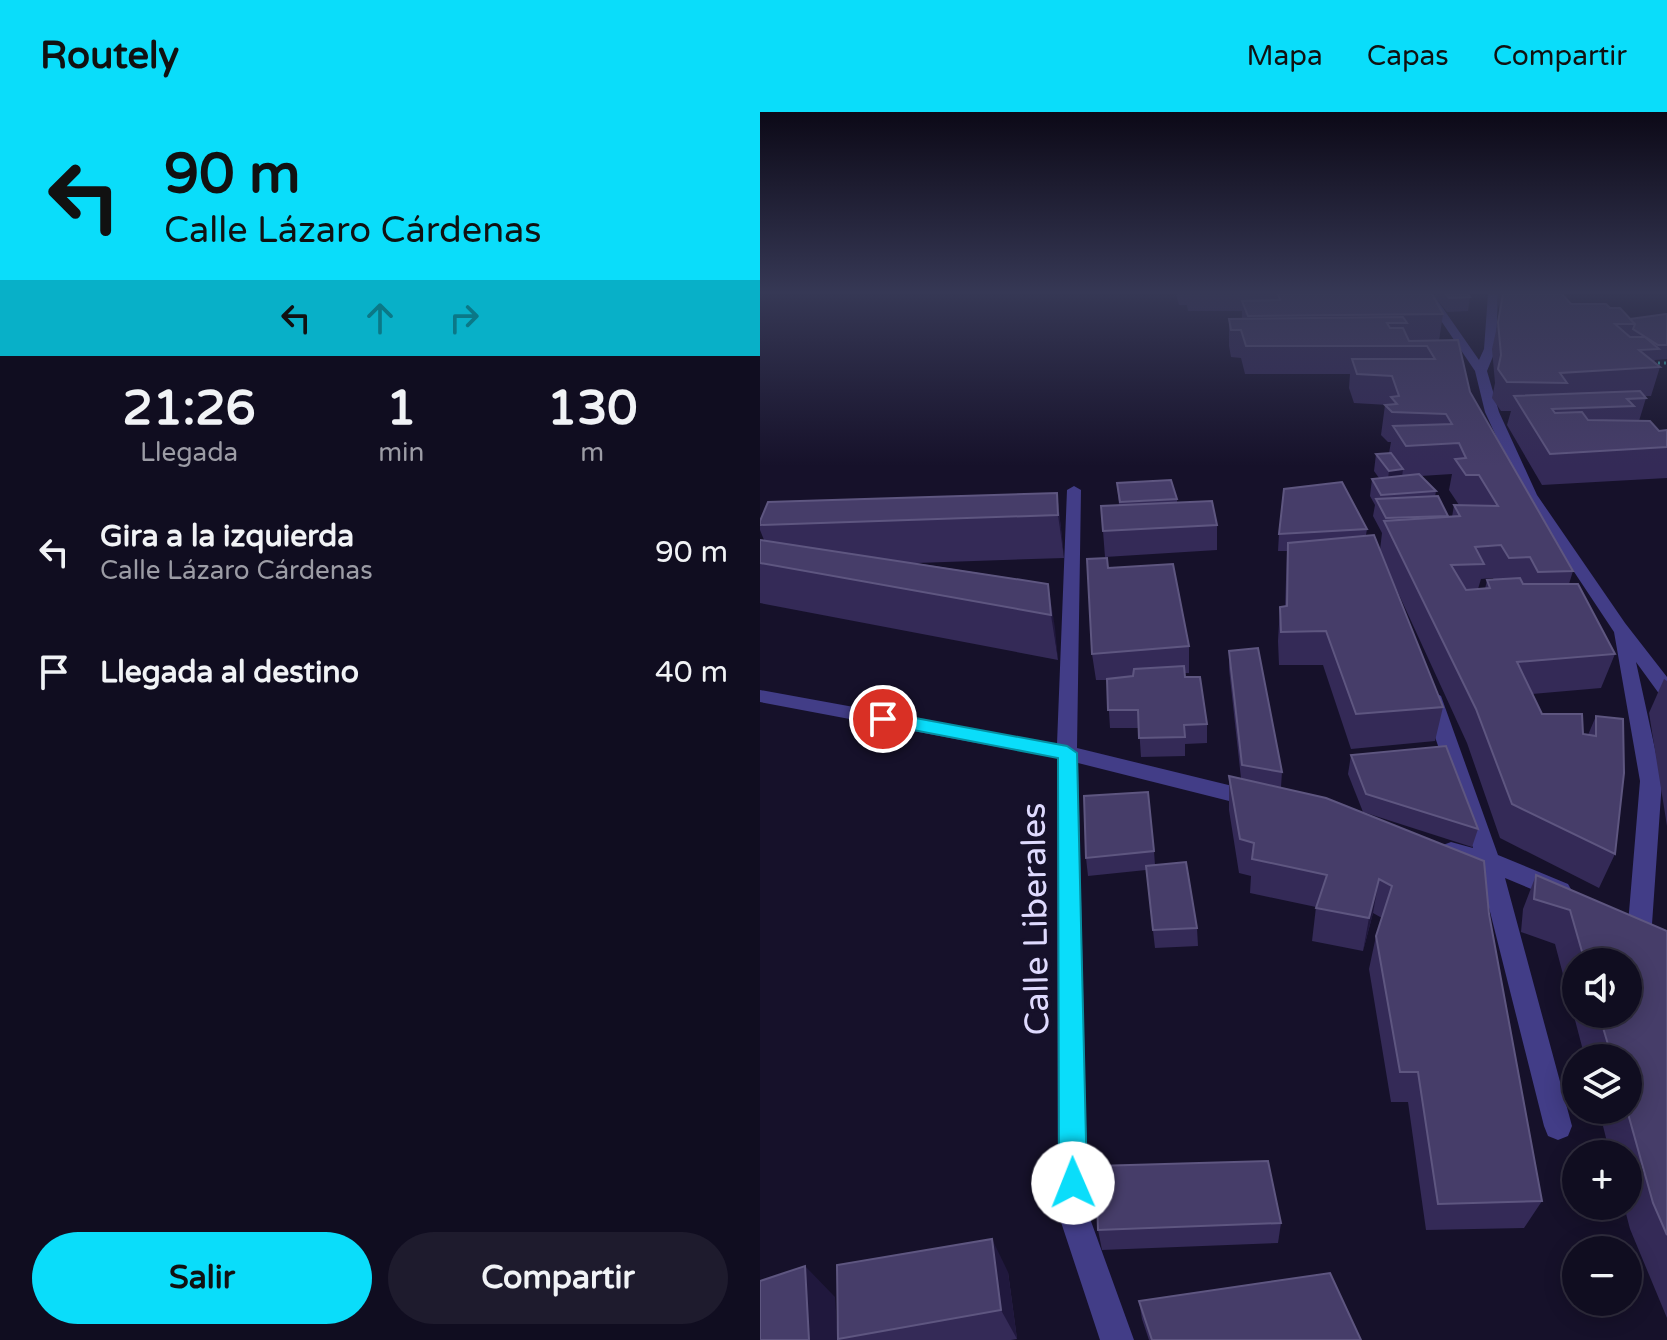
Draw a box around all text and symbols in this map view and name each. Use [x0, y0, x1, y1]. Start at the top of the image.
text: Routely [40, 33, 179, 79]
text: Mapa [1246, 39, 1323, 73]
text: Capas [1367, 39, 1449, 73]
text: Compartir [1493, 39, 1627, 73]
text: 90 m [164, 141, 300, 208]
icon: left [32, 144, 136, 248]
text: Calle Lázaro Cárdenas [164, 209, 542, 252]
icon: left [274, 296, 318, 340]
icon: ahead [358, 296, 402, 340]
icon: right [442, 296, 486, 340]
text: 21:26 [123, 380, 256, 438]
text: 1 [386, 380, 416, 438]
text: 130 [547, 380, 637, 438]
text: Llegada [140, 437, 238, 468]
text: min [378, 437, 424, 468]
text: m [580, 437, 604, 468]
text: Gira a la izquierda [100, 518, 354, 555]
icon: left [32, 530, 76, 574]
text: 90 m [655, 534, 728, 571]
text: Calle Lázaro Cárdenas [100, 555, 373, 586]
icon: arrive [32, 650, 76, 694]
text: Llegada al destino [100, 654, 359, 691]
text: 40 m [655, 654, 728, 691]
pin [849, 685, 917, 753]
icon: arrive [861, 697, 905, 741]
street label: Calle Liberales [1013, 802, 1059, 1036]
map controls [1562, 948, 1642, 1316]
button: sound [1562, 948, 1642, 1028]
button: layers [1562, 1044, 1642, 1124]
button: + [1562, 1140, 1642, 1220]
position arrow [1031, 1141, 1115, 1225]
button: Salir [32, 1232, 372, 1324]
button: Compartir [388, 1232, 728, 1324]
button: − [1562, 1236, 1642, 1316]

